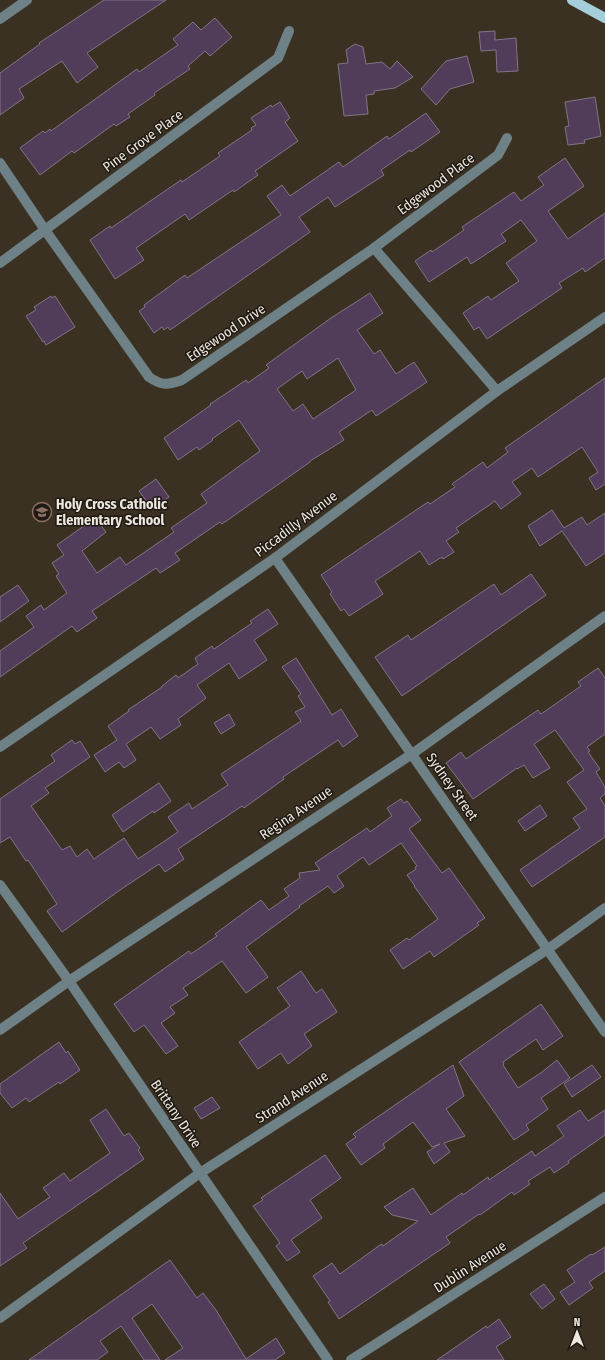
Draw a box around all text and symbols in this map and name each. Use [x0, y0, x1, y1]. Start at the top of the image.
street label: Pine Grove Place [100, 106, 186, 176]
street label: Edgewood Place [394, 149, 478, 218]
street label: Edgewood Drive [183, 300, 269, 366]
street label: Piccadilly Avenue [251, 487, 341, 561]
place label: Holy Cross Catholic Elementary School [56, 496, 168, 529]
school or university icon: Holy Cross Catholic Elementary School [31, 501, 53, 523]
street label: Sydney Street [422, 750, 482, 824]
street label: Regina Avenue [256, 782, 336, 844]
street label: Strand Avenue [253, 1067, 332, 1127]
street label: Brittany Drive [147, 1077, 205, 1151]
street label: Dublin Avenue [431, 1237, 509, 1297]
north arrow [557, 1312, 597, 1352]
text: N [574, 1316, 580, 1329]

